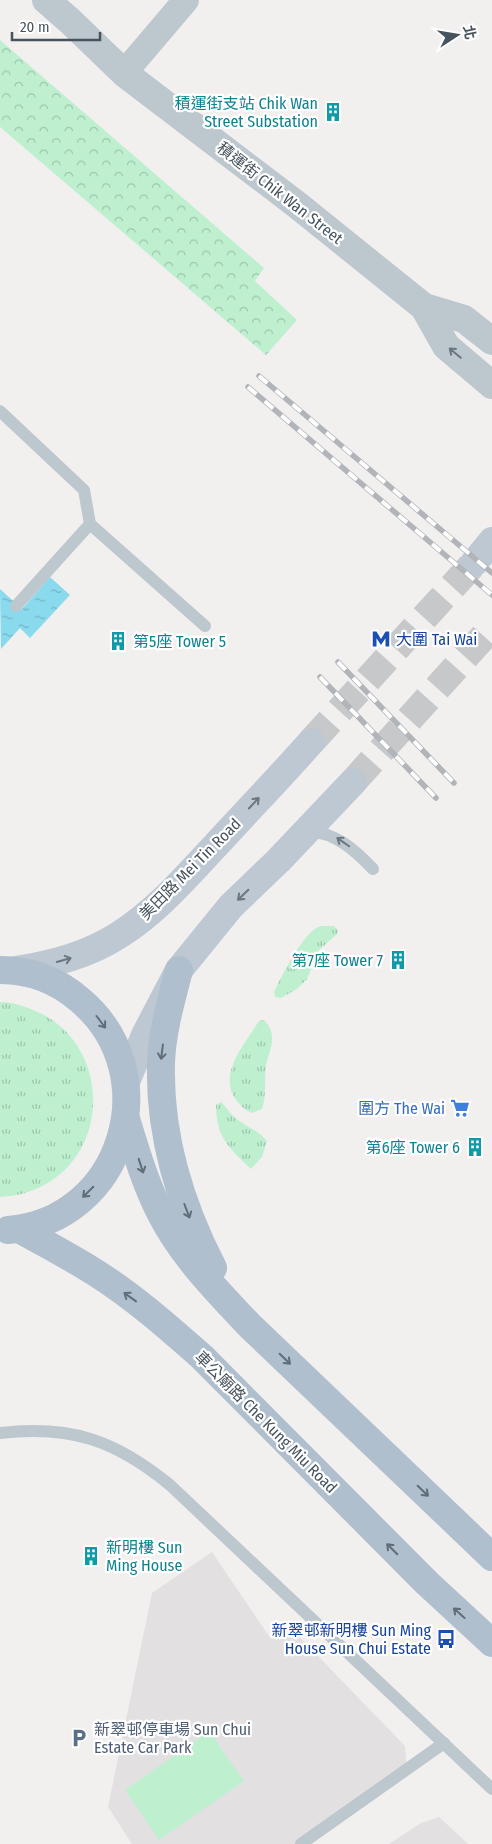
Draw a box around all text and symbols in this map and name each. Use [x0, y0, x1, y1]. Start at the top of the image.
scale bar [12, 10, 100, 42]
north arrow [432, 10, 482, 60]
text: 20 m [20, 18, 50, 36]
text: 北 [459, 24, 479, 41]
place label: 積運街支站 Chik Wan Street Substation [175, 94, 318, 131]
building icon: 積運街支站 Chik Wan Street Substation [322, 101, 344, 123]
street label: 積運街 Chik Wan Street [213, 138, 347, 248]
one-way arrow [448, 348, 461, 359]
metro station icon: 大圍 Tai Wai [370, 628, 392, 650]
building icon: 第5座 Tower 5 [107, 630, 129, 652]
place label: 大圍 Tai Wai [396, 630, 477, 649]
place label: 第5座 Tower 5 [133, 632, 226, 651]
one-way arrow [248, 797, 260, 810]
street label: 美田路 Mei Tin Road [135, 814, 245, 924]
one-way arrow [336, 837, 350, 847]
one-way arrow [237, 889, 249, 901]
building icon: 第7座 Tower 7 [387, 949, 409, 971]
place label: 第7座 Tower 7 [292, 951, 384, 970]
one-way arrow [55, 954, 71, 964]
one-way arrow [95, 1015, 106, 1028]
one-way arrow [157, 1044, 167, 1060]
supermarket icon: 圍方 The Wai [449, 1097, 471, 1119]
place label: 圍方 The Wai [358, 1099, 445, 1118]
building icon: 第6座 Tower 6 [464, 1136, 486, 1158]
place label: 第6座 Tower 6 [366, 1138, 460, 1157]
one-way arrow [136, 1158, 146, 1174]
one-way arrow [82, 1186, 94, 1199]
one-way arrow [183, 1203, 192, 1218]
one-way arrow [123, 1292, 137, 1302]
street label: 車公廟路 Che Kung Miu Road [191, 1347, 341, 1497]
one-way arrow [279, 1353, 291, 1365]
one-way arrow [417, 1485, 429, 1497]
place label: 新明樓 Sun Ming House [106, 1538, 183, 1575]
one-way arrow [386, 1543, 398, 1555]
building icon: 新明樓 Sun Ming House [80, 1545, 102, 1567]
one-way arrow [453, 1607, 466, 1619]
place label: 新翠邨新明樓 Sun Ming House Sun Chui Estate [271, 1621, 431, 1658]
bus stop icon: 新翠邨新明樓 Sun Ming House Sun Chui Estate [435, 1628, 457, 1650]
place label: 新翠邨停車場 Sun Chui Estate Car Park [94, 1720, 251, 1757]
parking icon: 新翠邨停車場 Sun Chui Estate Car Park [68, 1727, 90, 1749]

